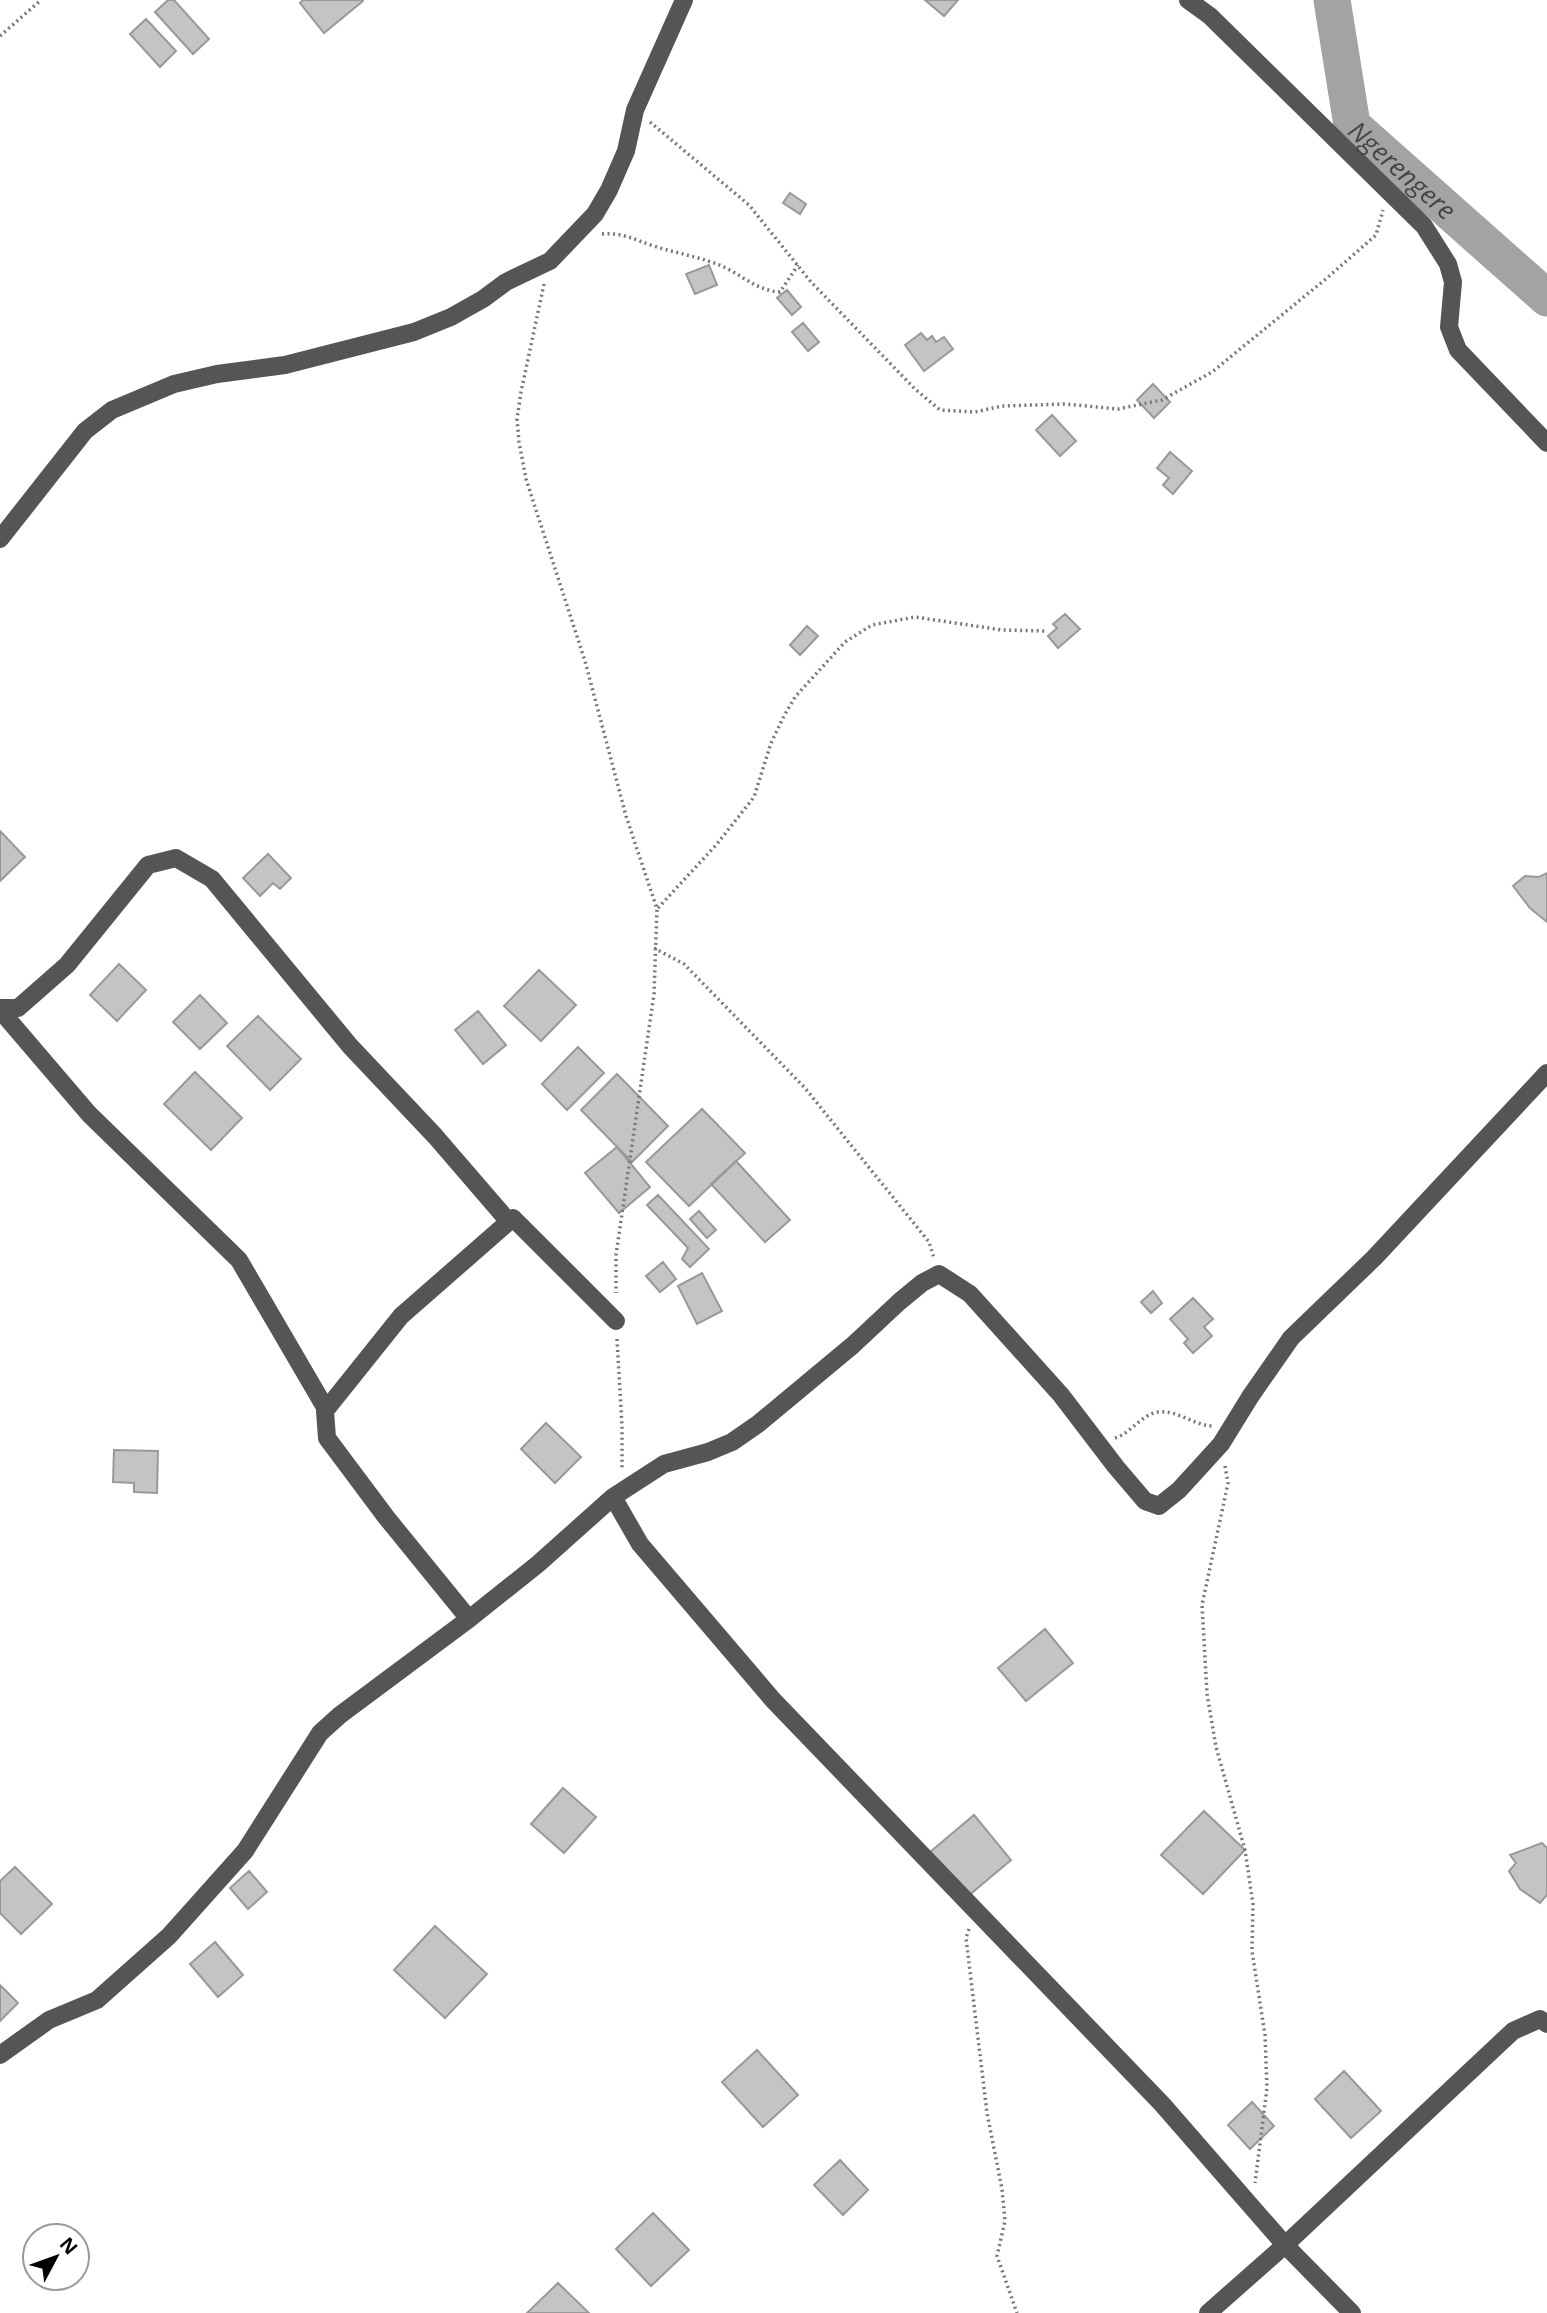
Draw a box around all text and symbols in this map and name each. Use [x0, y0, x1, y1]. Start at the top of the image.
water label: Ngerengere [1341, 112, 1464, 227]
north arrow [21, 2222, 91, 2292]
text: N [54, 2231, 84, 2260]

